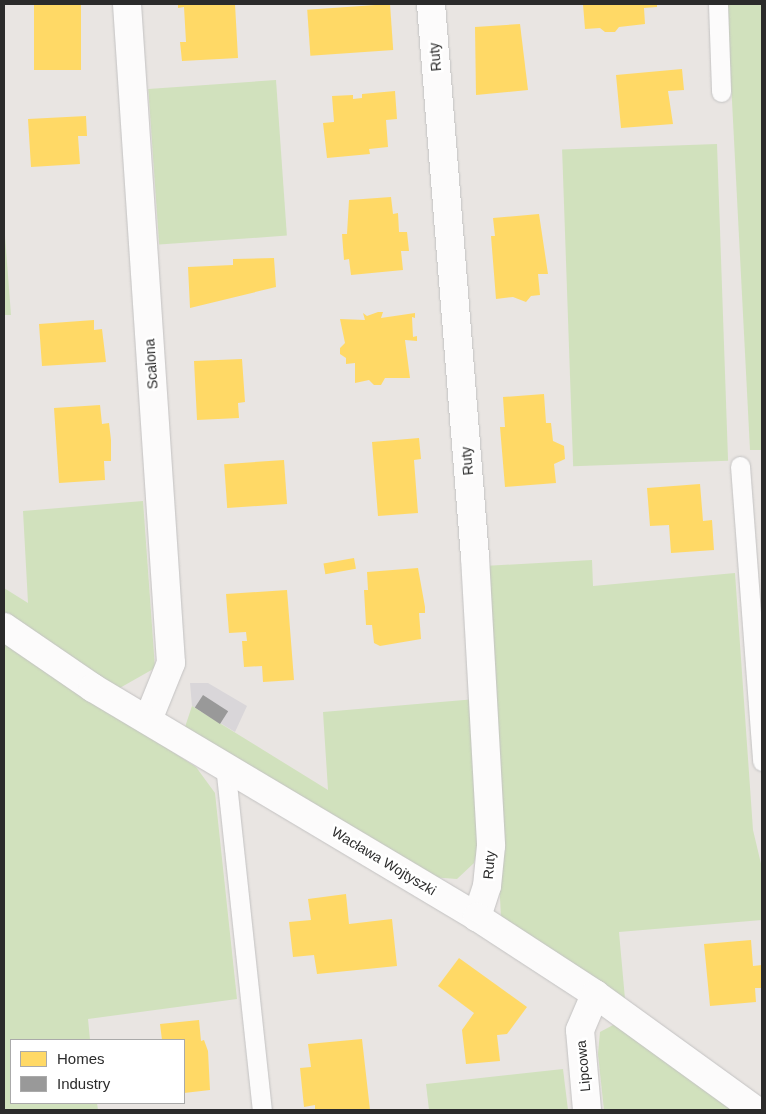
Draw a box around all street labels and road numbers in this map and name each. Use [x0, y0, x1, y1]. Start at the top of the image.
street label: Ruty [425, 42, 445, 72]
street label: Scalona [141, 338, 161, 390]
street label: Ruty [457, 446, 477, 476]
street label: Wacława Wojtyszki [329, 823, 439, 899]
street label: Ruty [479, 850, 499, 880]
street label: Lipcowa [572, 1040, 594, 1092]

